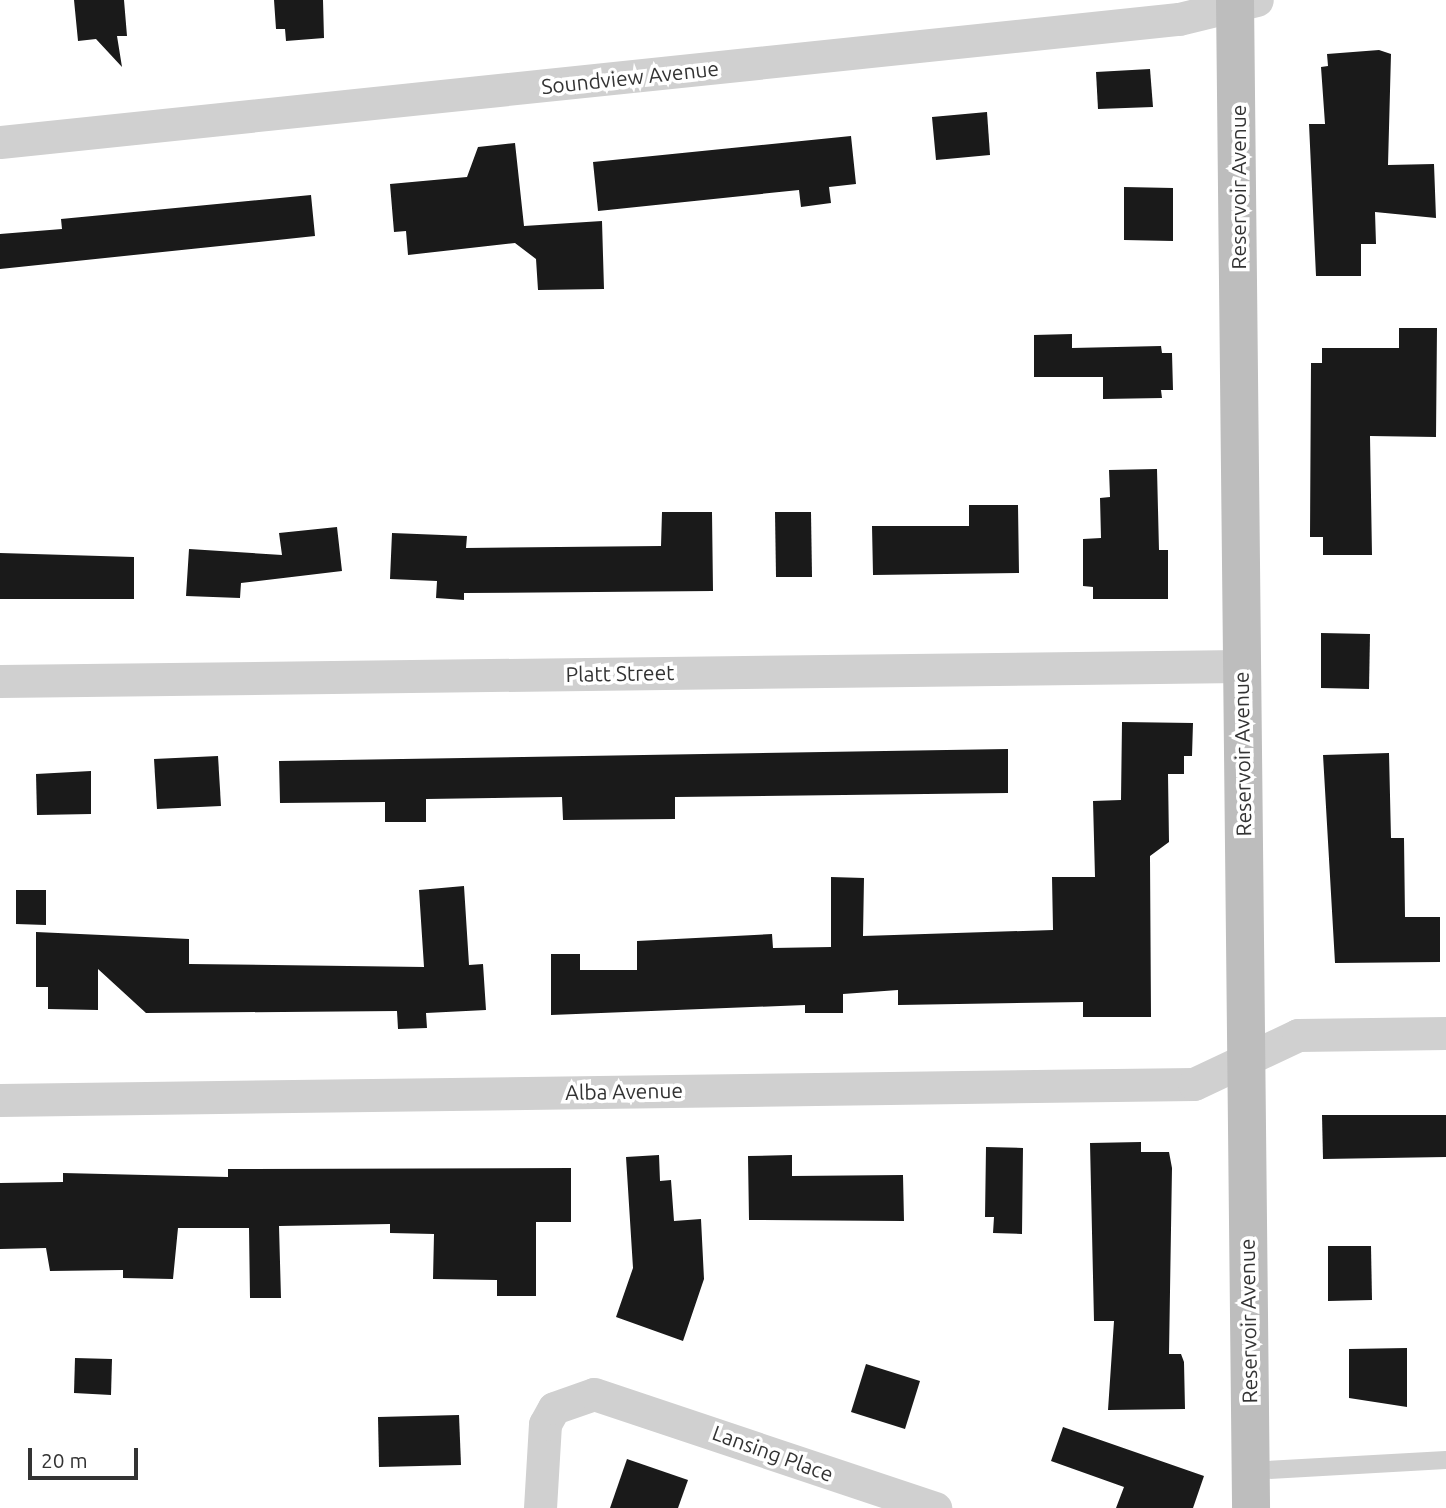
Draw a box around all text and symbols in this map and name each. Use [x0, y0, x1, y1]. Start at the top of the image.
street label: Soundview Avenue [540, 55, 720, 99]
street label: Reservoir Avenue [1225, 105, 1251, 269]
street label: Platt Street [565, 659, 675, 687]
street label: Reservoir Avenue [1228, 671, 1256, 837]
street label: Alba Avenue [565, 1077, 683, 1105]
street label: Reservoir Avenue [1234, 1238, 1262, 1404]
street label: Lansing Place [709, 1419, 837, 1487]
scale bar [32, 1434, 142, 1478]
text: 20 m [41, 1448, 88, 1472]

